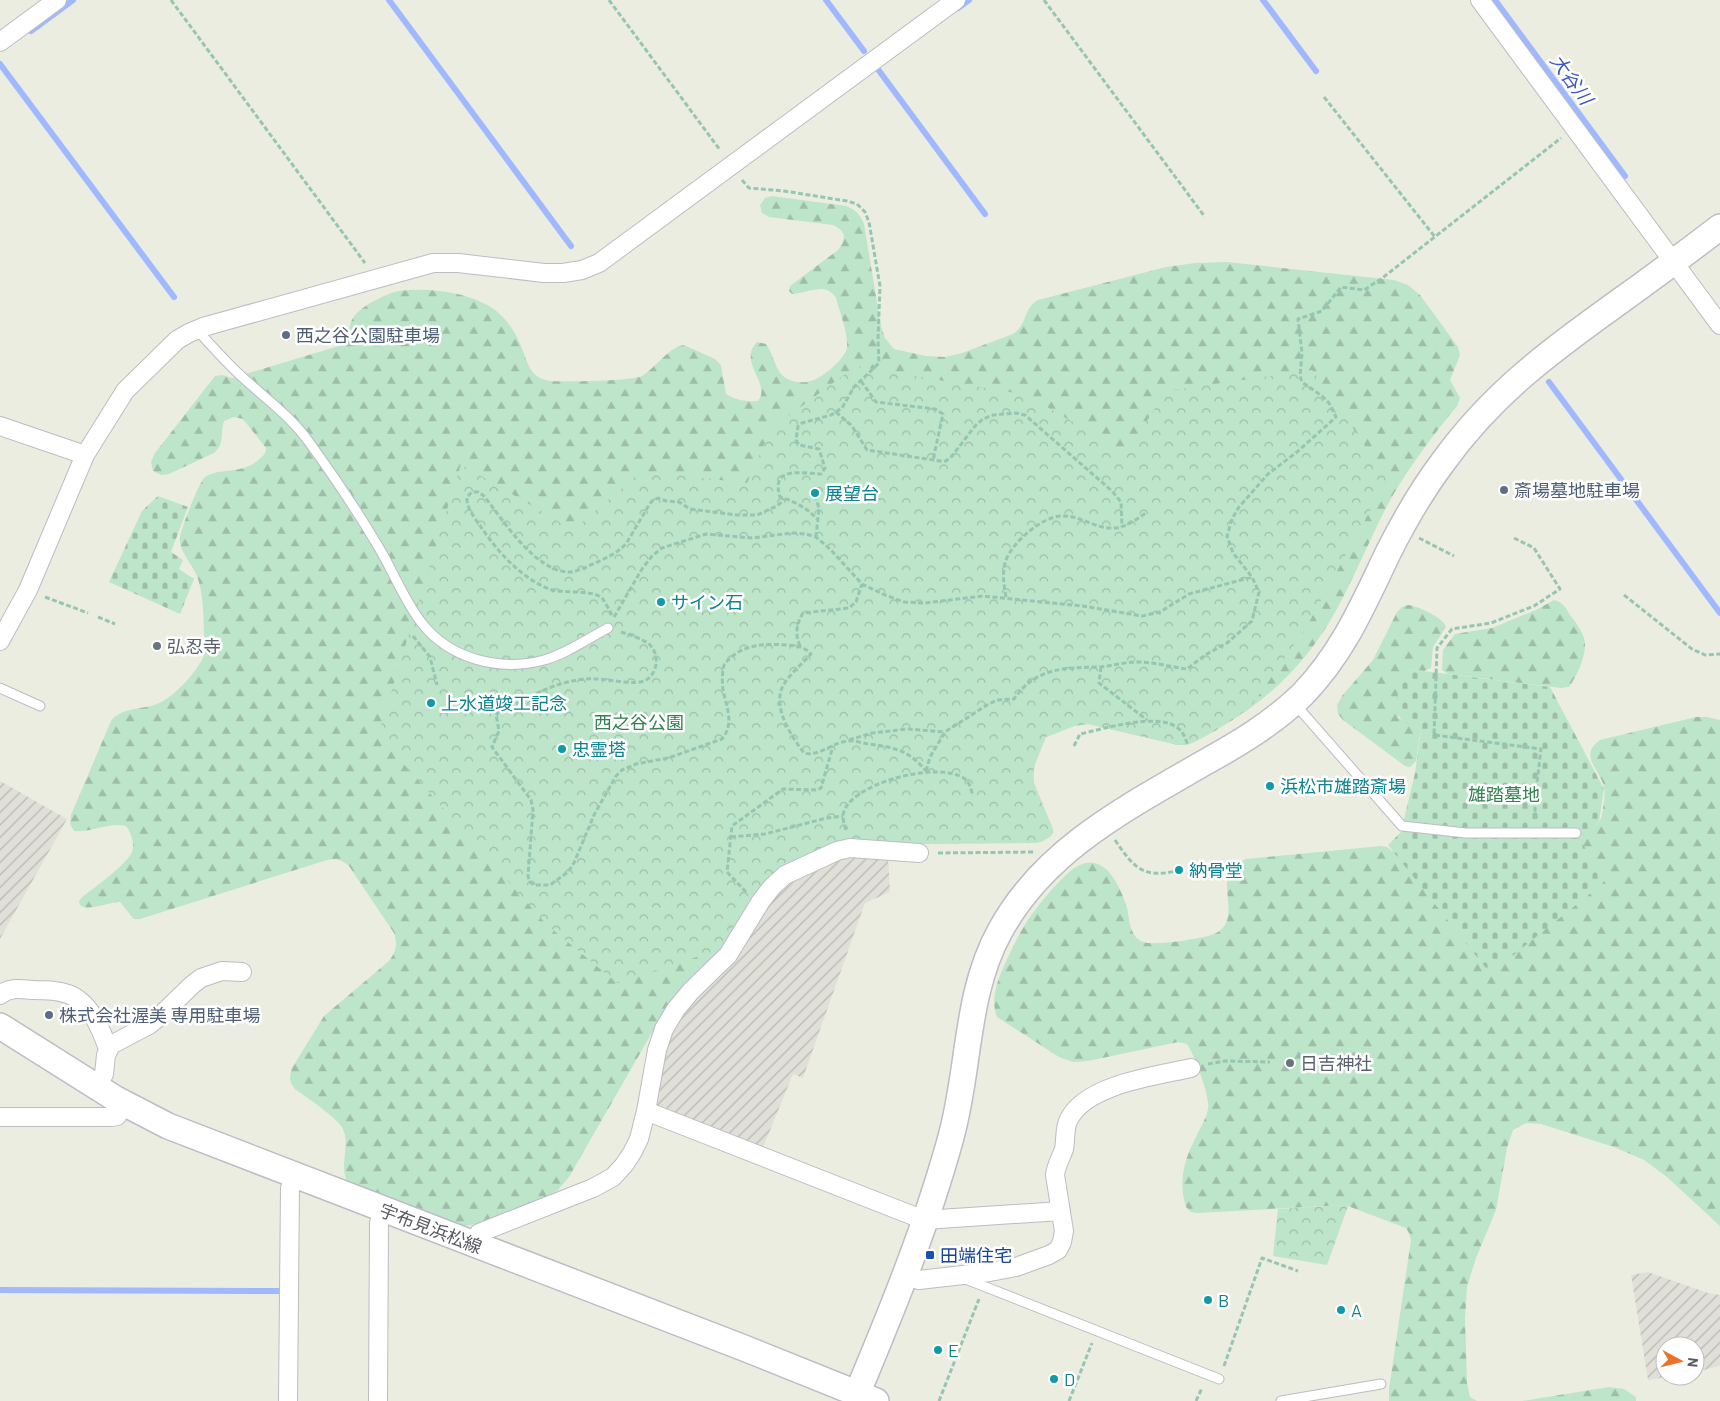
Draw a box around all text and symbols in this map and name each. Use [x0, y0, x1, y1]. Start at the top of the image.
water label: 大谷川 [1546, 49, 1599, 110]
place label: 西之谷公園駐車場 [296, 324, 440, 346]
marker: 西之谷公園駐車場 [280, 329, 292, 341]
place label: 斎場墓地駐車場 [1514, 479, 1640, 501]
place label: 展望台 [825, 482, 879, 504]
marker: 斎場墓地駐車場 [1498, 484, 1510, 496]
marker: 展望台 [809, 487, 821, 499]
place label: サイン石 [671, 591, 743, 613]
marker: サイン石 [655, 596, 667, 608]
place label: 弘忍寺 [167, 635, 221, 657]
marker: 弘忍寺 [151, 640, 163, 652]
place label: 上水道竣工記念 [441, 692, 567, 714]
marker: 上水道竣工記念 [425, 697, 437, 709]
park label: 西之谷公園 [594, 711, 684, 733]
place label: 忠霊塔 [572, 738, 626, 760]
marker: 忠霊塔 [556, 743, 568, 755]
place label: 浜松市雄踏斎場 [1280, 775, 1406, 797]
marker: 浜松市雄踏斎場 [1264, 780, 1276, 792]
park label: 雄踏墓地 [1468, 783, 1540, 805]
place label: 納骨堂 [1189, 859, 1243, 881]
marker: 納骨堂 [1173, 864, 1185, 876]
place label: 株式会社渥美 専用駐車場 [59, 1004, 261, 1026]
marker: 株式会社渥美 専用駐車場 [43, 1009, 55, 1021]
place label: 日吉神社 [1300, 1052, 1372, 1074]
marker: 日吉神社 [1284, 1057, 1296, 1069]
street label: 宇布見浜松線 [377, 1198, 485, 1258]
place label: 田端住宅 [940, 1244, 1012, 1266]
marker: 田端住宅 [924, 1249, 936, 1261]
place label: B [1218, 1289, 1229, 1311]
marker: B [1202, 1294, 1214, 1306]
place label: A [1351, 1299, 1362, 1321]
marker: A [1335, 1304, 1347, 1316]
north arrow [1655, 1336, 1705, 1386]
place label: E [948, 1339, 959, 1361]
marker: E [932, 1344, 944, 1356]
text: N [1684, 1357, 1702, 1368]
place label: D [1064, 1368, 1075, 1390]
marker: D [1048, 1373, 1060, 1385]

